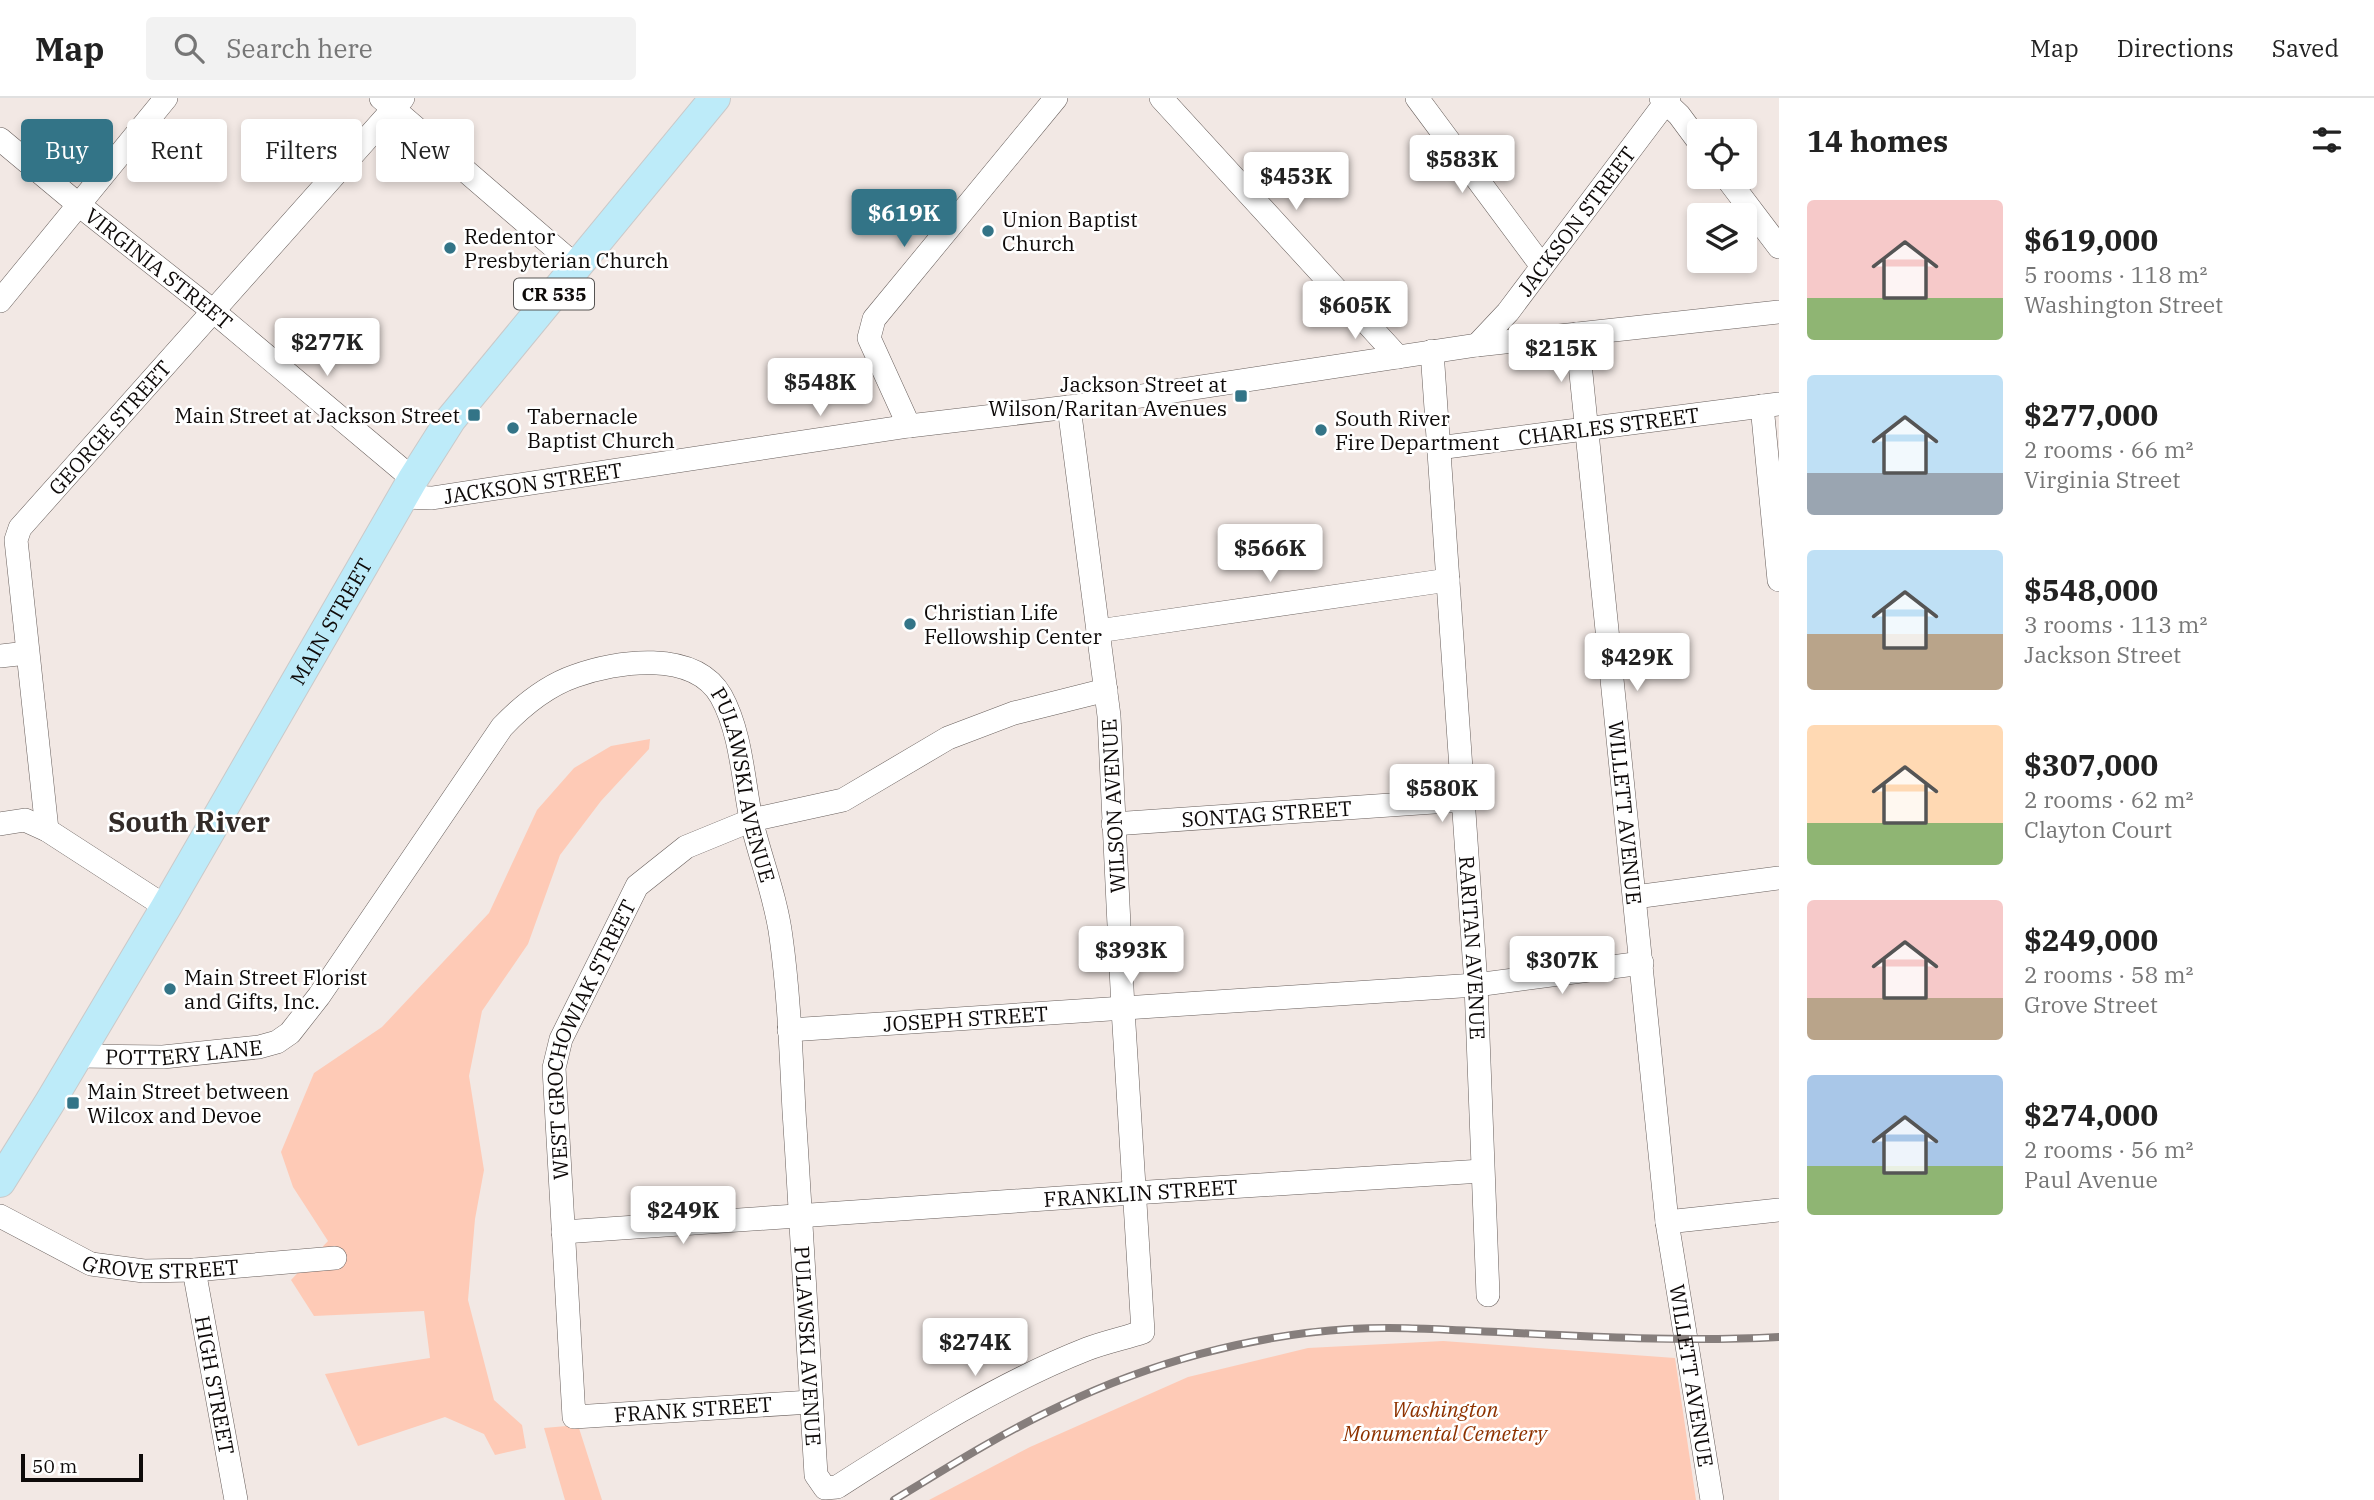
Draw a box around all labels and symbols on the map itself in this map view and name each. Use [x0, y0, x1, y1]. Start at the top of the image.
pin: $583K [1413, 136, 1511, 195]
street label: JACKSON STREET [1511, 141, 1642, 302]
pin: $453K [1247, 152, 1345, 212]
pin: $619K [855, 190, 953, 249]
street label: VIRGINIA STREET [79, 201, 239, 336]
place label: Union Baptist Church [1002, 205, 1138, 257]
place label: Redentor Presbyterian Church [464, 222, 669, 274]
marker: Union Baptist Church [980, 223, 996, 239]
marker: Redentor Presbyterian Church [442, 240, 458, 256]
road number: CR 535 [514, 278, 594, 310]
pin: $605K [1306, 282, 1404, 341]
pin: $277K [278, 318, 376, 378]
pin: $215K [1512, 324, 1610, 384]
street label: GEORGE STREET [42, 354, 177, 501]
pin: $548K [771, 358, 869, 418]
place label: Jackson Street at Wilson/Raritan Avenues [988, 370, 1227, 422]
marker: Jackson Street at Wilson/Raritan Avenues [1233, 388, 1249, 404]
street label: CHARLES STREET [1516, 400, 1701, 452]
place label: Main Street at Jackson Street [174, 401, 460, 429]
place label: Tabernacle Baptist Church [527, 402, 675, 454]
place label: South River Fire Department [1335, 404, 1499, 456]
marker: Main Street at Jackson Street [466, 407, 482, 423]
marker: Tabernacle Baptist Church [505, 420, 521, 436]
marker: South River Fire Department [1313, 422, 1329, 438]
street label: JACKSON STREET [441, 455, 624, 510]
pin: $566K [1221, 524, 1319, 584]
street label: MAIN STREET [283, 553, 378, 690]
place label: Christian Life Fellowship Center [924, 598, 1103, 650]
marker: Christian Life Fellowship Center [902, 616, 918, 632]
pin: $429K [1588, 634, 1686, 693]
street label: PULAWSKI AVENUE [705, 682, 782, 886]
street label: WILSON AVENUE [1094, 718, 1132, 894]
street label: WILLETT AVENUE [1602, 719, 1649, 906]
pin: $580K [1393, 764, 1491, 824]
street label: SONTAG STREET [1180, 794, 1353, 833]
district label: South River [108, 803, 270, 840]
street label: RARITAN AVENUE [1453, 855, 1492, 1040]
street label: WEST GROCHOWIAK STREET [540, 895, 642, 1181]
pin: $393K [1082, 926, 1180, 986]
pin: $307K [1513, 936, 1611, 996]
place label: Main Street Florist and Gifts, Inc. [184, 963, 367, 1015]
marker: Main Street Florist and Gifts, Inc. [162, 981, 178, 997]
street label: JOSEPH STREET [882, 999, 1049, 1038]
street label: POTTERY LANE [105, 1033, 264, 1071]
place label: Main Street between Wilcox and Devoe [87, 1077, 289, 1129]
marker: Main Street between Wilcox and Devoe [65, 1095, 81, 1111]
street label: FRANKLIN STREET [1043, 1172, 1239, 1213]
pin: $249K [634, 1186, 732, 1246]
street label: PULAWSKI AVENUE [788, 1245, 828, 1447]
street label: GROVE STREET [77, 1248, 240, 1285]
street label: WILLETT AVENUE [1663, 1282, 1720, 1469]
street label: HIGH STREET [189, 1313, 241, 1457]
pin: $274K [926, 1318, 1024, 1378]
street label: FRANK STREET [613, 1390, 773, 1428]
park label: Washington Monumental Cemetery [1342, 1395, 1549, 1447]
scale bar [21, 1451, 144, 1483]

